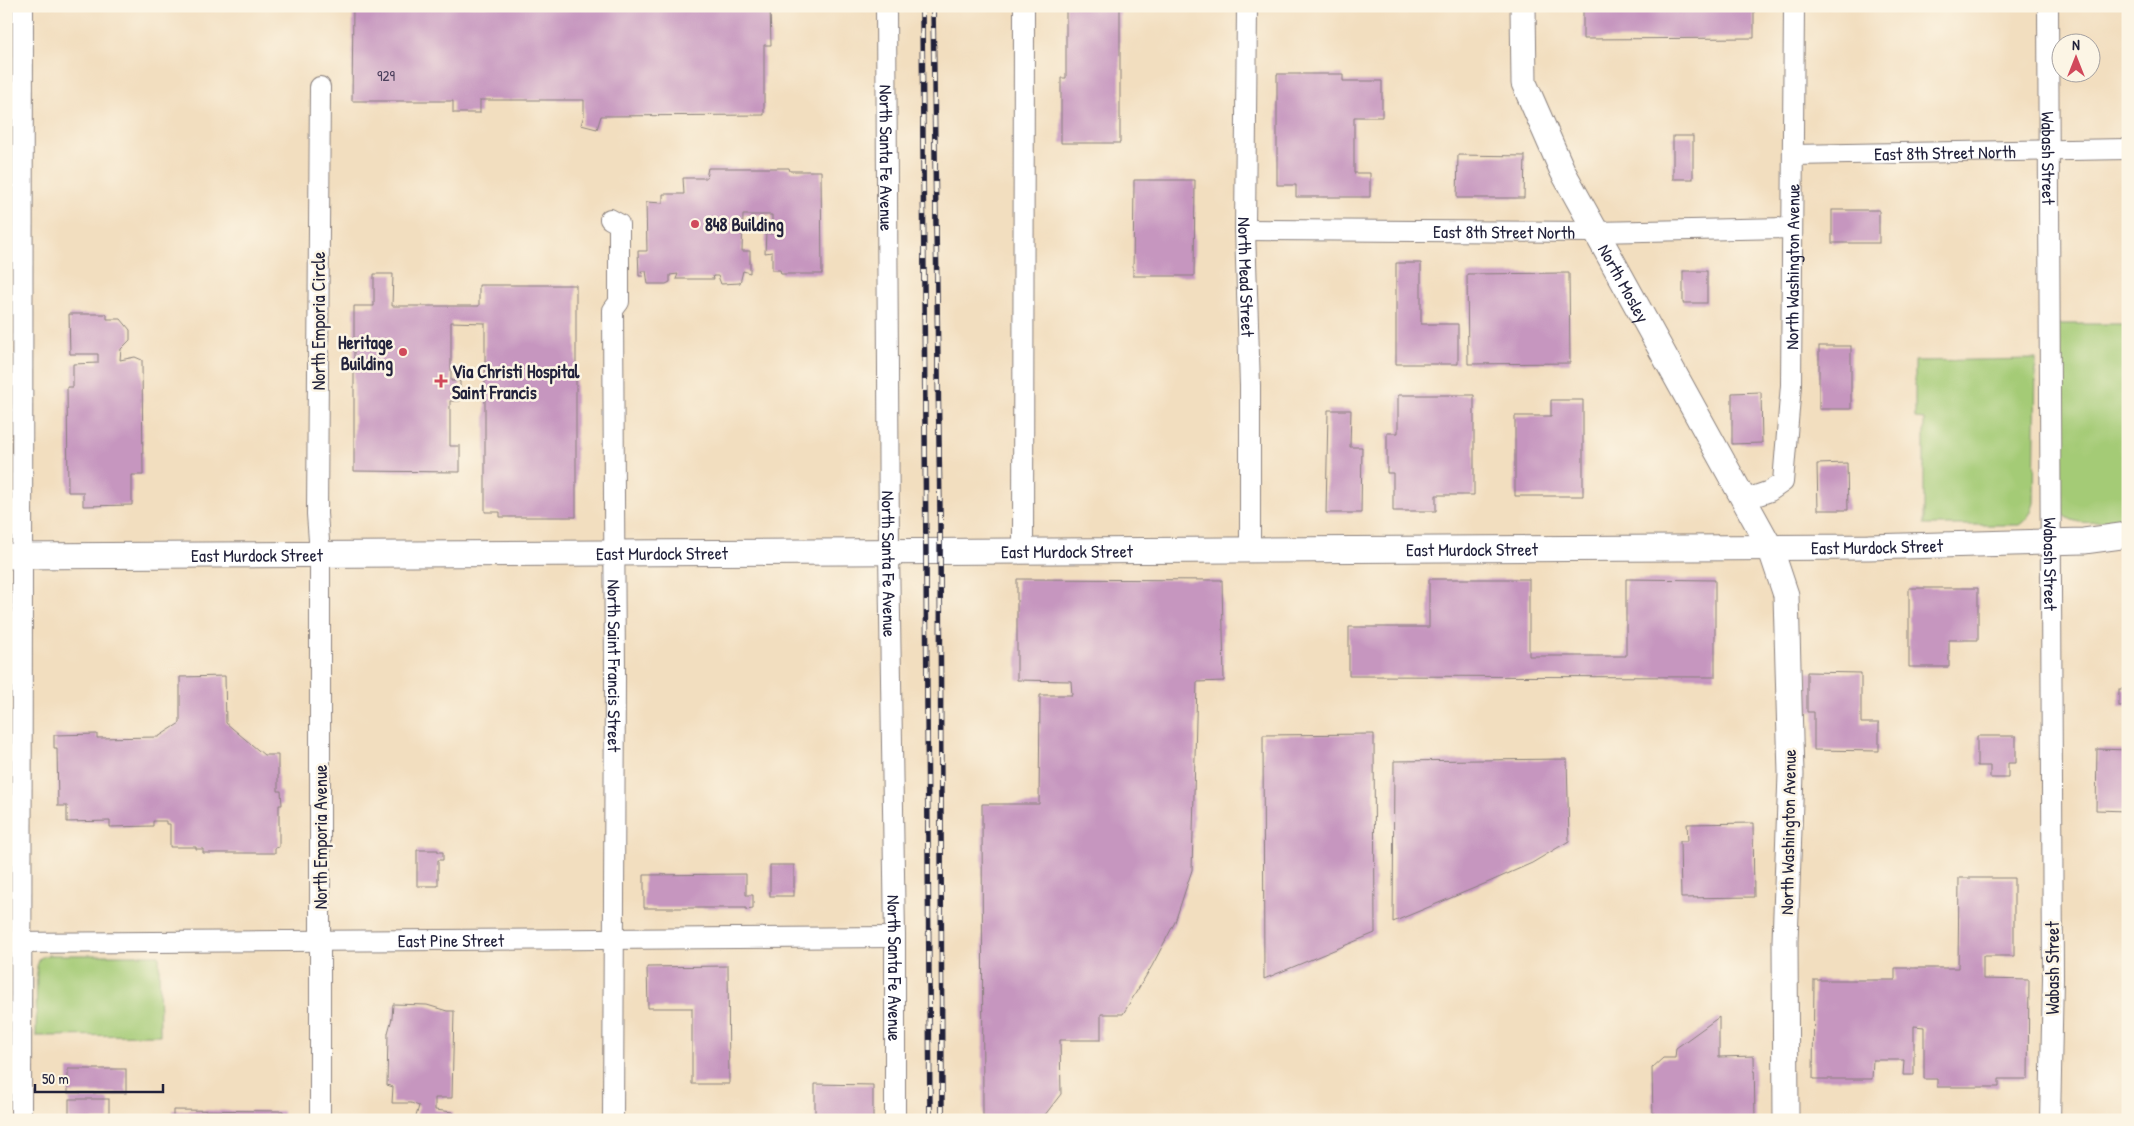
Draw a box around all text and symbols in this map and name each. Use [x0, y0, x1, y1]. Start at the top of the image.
north arrow [2052, 32, 2102, 82]
text: N [2072, 35, 2080, 54]
house number: 929 [377, 65, 396, 86]
street label: North Santa Fe Avenue [874, 85, 900, 231]
street label: Wabash Street [2036, 111, 2062, 205]
street label: East 8th Street North [1874, 139, 2016, 166]
street label: North Washington Avenue [1779, 184, 1805, 350]
place label: 848 Building [705, 212, 784, 238]
street label: North Mead Street [1232, 217, 1261, 338]
marker: 848 Building [689, 218, 701, 230]
street label: East 8th Street North [1433, 219, 1575, 244]
street label: North Mosley [1593, 239, 1656, 327]
street label: North Emporia Circle [306, 252, 331, 390]
place label: Heritage Building [338, 330, 394, 377]
marker: Heritage Building [397, 346, 409, 358]
place label: Via Christi Hospital Saint Francis [452, 359, 581, 405]
marker: Via Christi Hospital Saint Francis [434, 374, 448, 388]
street label: North Santa Fe Avenue [876, 491, 903, 637]
street label: Wabash Street [2038, 517, 2064, 611]
street label: East Murdock Street [1811, 532, 1944, 560]
street label: East Murdock Street [1406, 536, 1539, 562]
street label: East Murdock Street [1001, 538, 1134, 564]
street label: East Murdock Street [596, 540, 729, 566]
street label: East Murdock Street [191, 542, 324, 568]
street label: North Saint Francis Street [602, 579, 628, 753]
street label: North Washington Avenue [1774, 749, 1802, 915]
street label: North Emporia Avenue [308, 765, 333, 909]
street label: North Santa Fe Avenue [882, 895, 908, 1041]
street label: Wabash Street [2040, 921, 2065, 1015]
street label: East Pine Street [398, 927, 505, 953]
scale bar [35, 1061, 162, 1093]
text: 50 m [42, 1068, 69, 1089]

